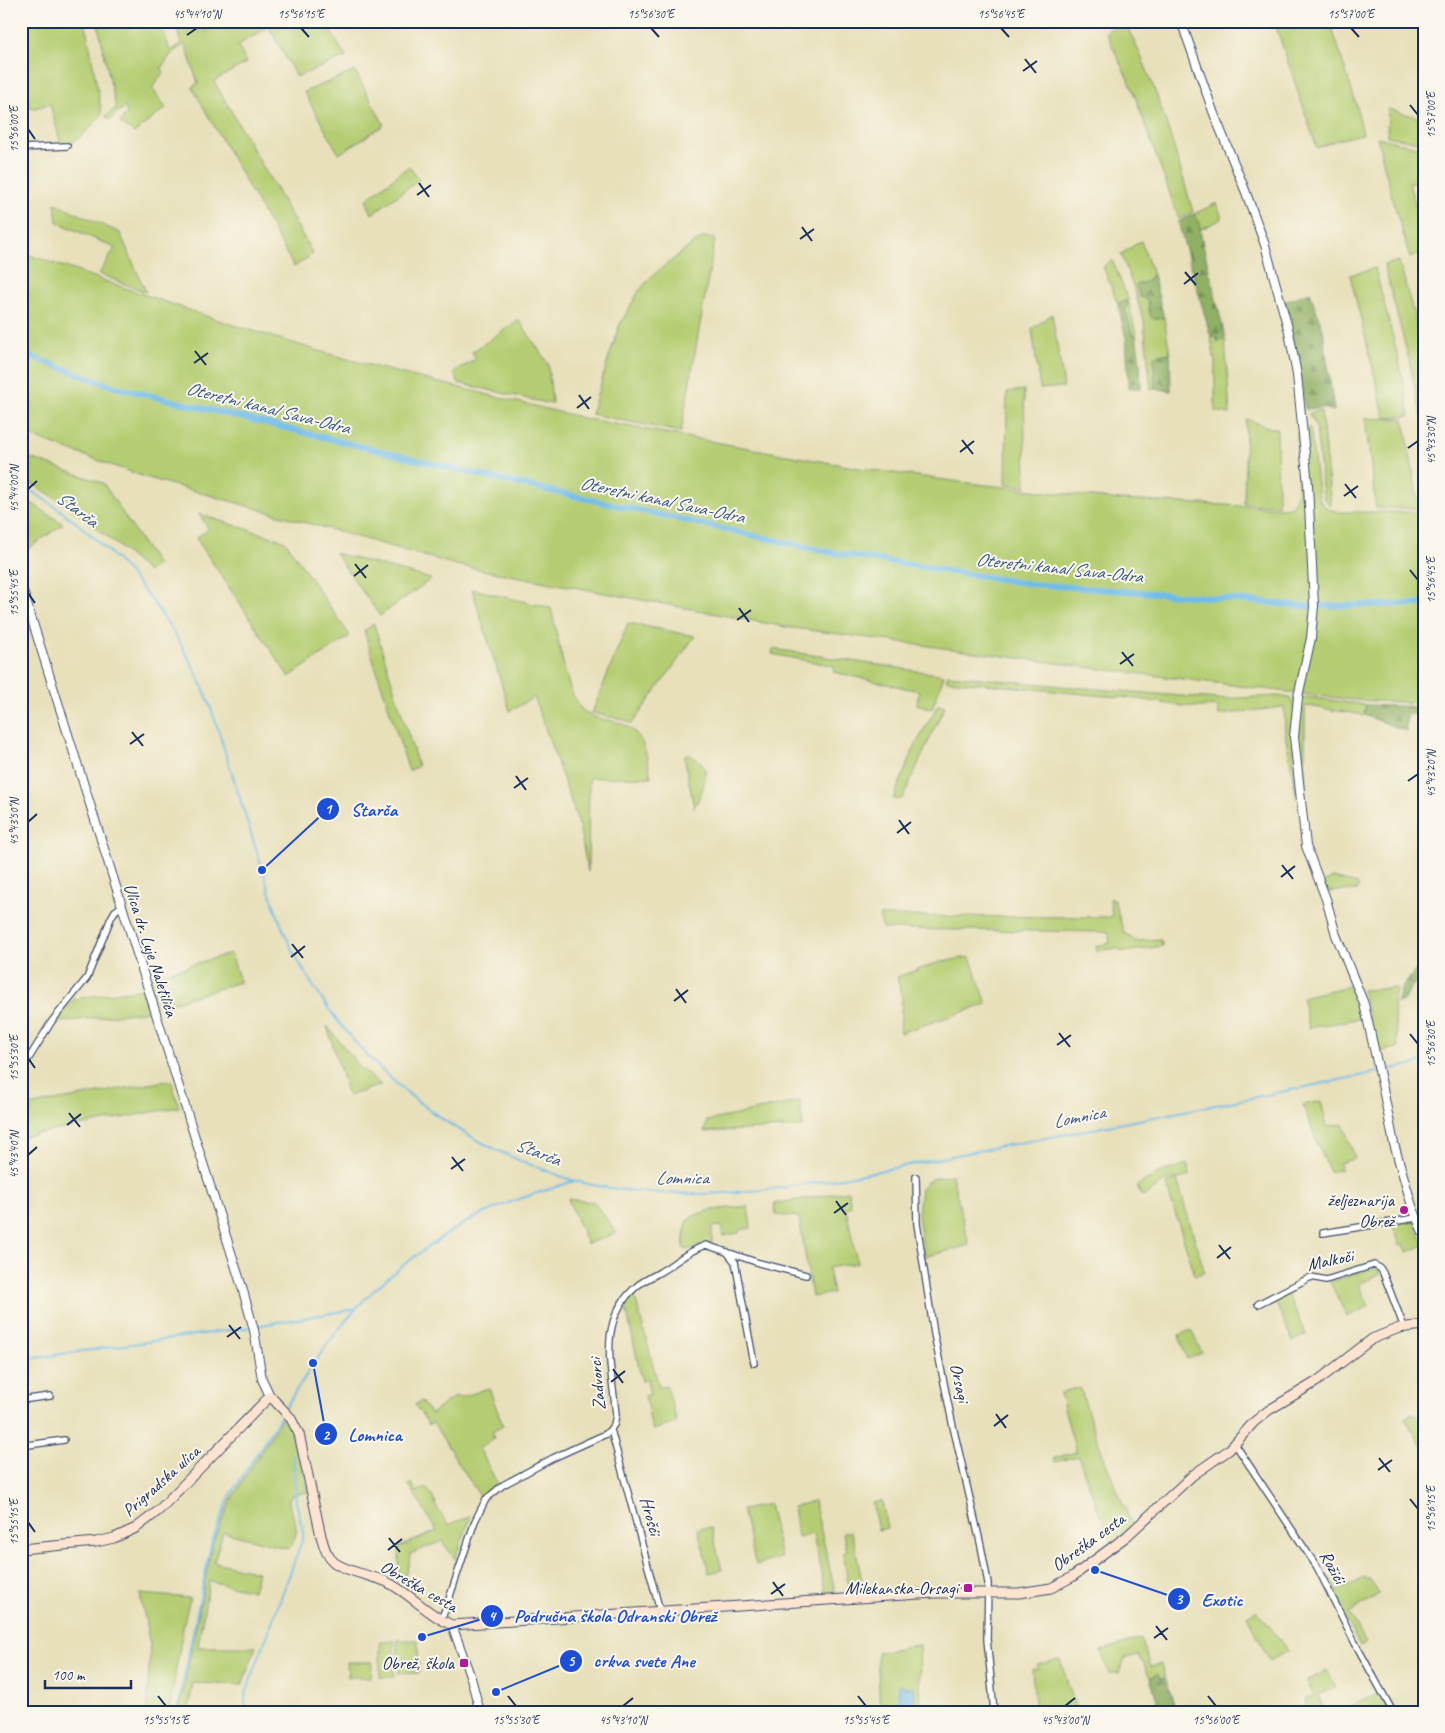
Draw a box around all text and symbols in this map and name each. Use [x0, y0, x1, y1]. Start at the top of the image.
text: 45°44'10"N [173, 6, 222, 22]
text: 15°56'15"E [278, 6, 326, 22]
text: 15°56'30"E [628, 6, 676, 22]
text: 15°56'45"E [978, 6, 1026, 22]
text: 15°57'00"E [1328, 6, 1376, 22]
text: 15°57'00"E [1423, 90, 1439, 138]
text: 15°56'00"E [6, 104, 22, 152]
water label: Oteretni kanal Sava-Odra [184, 376, 354, 440]
text: 45°43'30"N [1423, 416, 1439, 465]
text: 45°44'00"N [6, 464, 22, 513]
water label: Oteretni kanal Sava-Odra [578, 471, 748, 529]
water label: Starča [51, 486, 104, 533]
water label: Oteretni kanal Sava-Odra [975, 547, 1145, 589]
text: 15°56'45"E [1423, 555, 1439, 603]
text: 15°55'45"E [6, 568, 22, 616]
text: 45°43'20"N [1423, 749, 1439, 798]
callout: Starča [316, 792, 407, 826]
text: 45°43'50"N [6, 797, 22, 846]
text: Starča [351, 798, 399, 822]
text: 1 [325, 800, 334, 819]
street label: Ulica dr. Luje Naletilića [119, 881, 183, 1021]
text: 15°56'30"E [1423, 1019, 1439, 1067]
text: 15°55'30"E [6, 1033, 22, 1081]
water label: Lomnica [1051, 1100, 1109, 1134]
text: 45°43'40"N [6, 1130, 22, 1179]
water label: Starča [512, 1133, 565, 1172]
water label: Lomnica [656, 1166, 710, 1190]
place label: željeznarija Obrež [1328, 1189, 1396, 1232]
marker: željeznarija Obrež [1398, 1204, 1410, 1216]
street label: Malkoči [1305, 1244, 1358, 1276]
street label: Zadvorci [584, 1354, 610, 1411]
street label: Orsagi [945, 1362, 975, 1407]
callout: Lomnica [314, 1417, 412, 1451]
text: Lomnica [348, 1423, 404, 1447]
text: 2 [323, 1426, 331, 1445]
street label: Prigradska ulica [118, 1439, 206, 1522]
text: 15°56'15"E [1423, 1484, 1439, 1532]
street label: Hrošći [635, 1494, 667, 1540]
text: 15°55'15"E [6, 1497, 22, 1545]
street label: Obreška cesta [1047, 1507, 1130, 1576]
street label: Rožići [1315, 1547, 1352, 1590]
street label: Obreška cesta [376, 1555, 463, 1618]
place label: Milekanska-Orsagi [845, 1577, 961, 1599]
marker: Milekanska-Orsagi [962, 1582, 974, 1594]
callout: Exotic [1166, 1582, 1252, 1616]
text: Exotic [1201, 1588, 1243, 1612]
text: 3 [1176, 1590, 1184, 1609]
callout: Područna škola Odranski Obrež [479, 1599, 726, 1633]
text: Područna škola Odranski Obrež [514, 1604, 719, 1628]
text: 4 [489, 1607, 498, 1626]
callout: crkva svete Ane [559, 1644, 705, 1678]
text: crkva svete Ane [593, 1649, 696, 1673]
place label: Obrež, škola [382, 1652, 456, 1674]
text: 5 [568, 1652, 576, 1671]
marker: Obrež, škola [458, 1657, 470, 1669]
scale bar [45, 1658, 131, 1690]
text: 100 m [52, 1666, 86, 1685]
text: 15°55'15"E [143, 1712, 191, 1728]
text: 15°55'30"E [493, 1712, 541, 1728]
text: 45°43'10"N [599, 1712, 648, 1728]
text: 15°55'45"E [843, 1712, 891, 1728]
text: 45°43'00"N [1041, 1712, 1090, 1728]
text: 15°56'00"E [1193, 1712, 1241, 1728]

